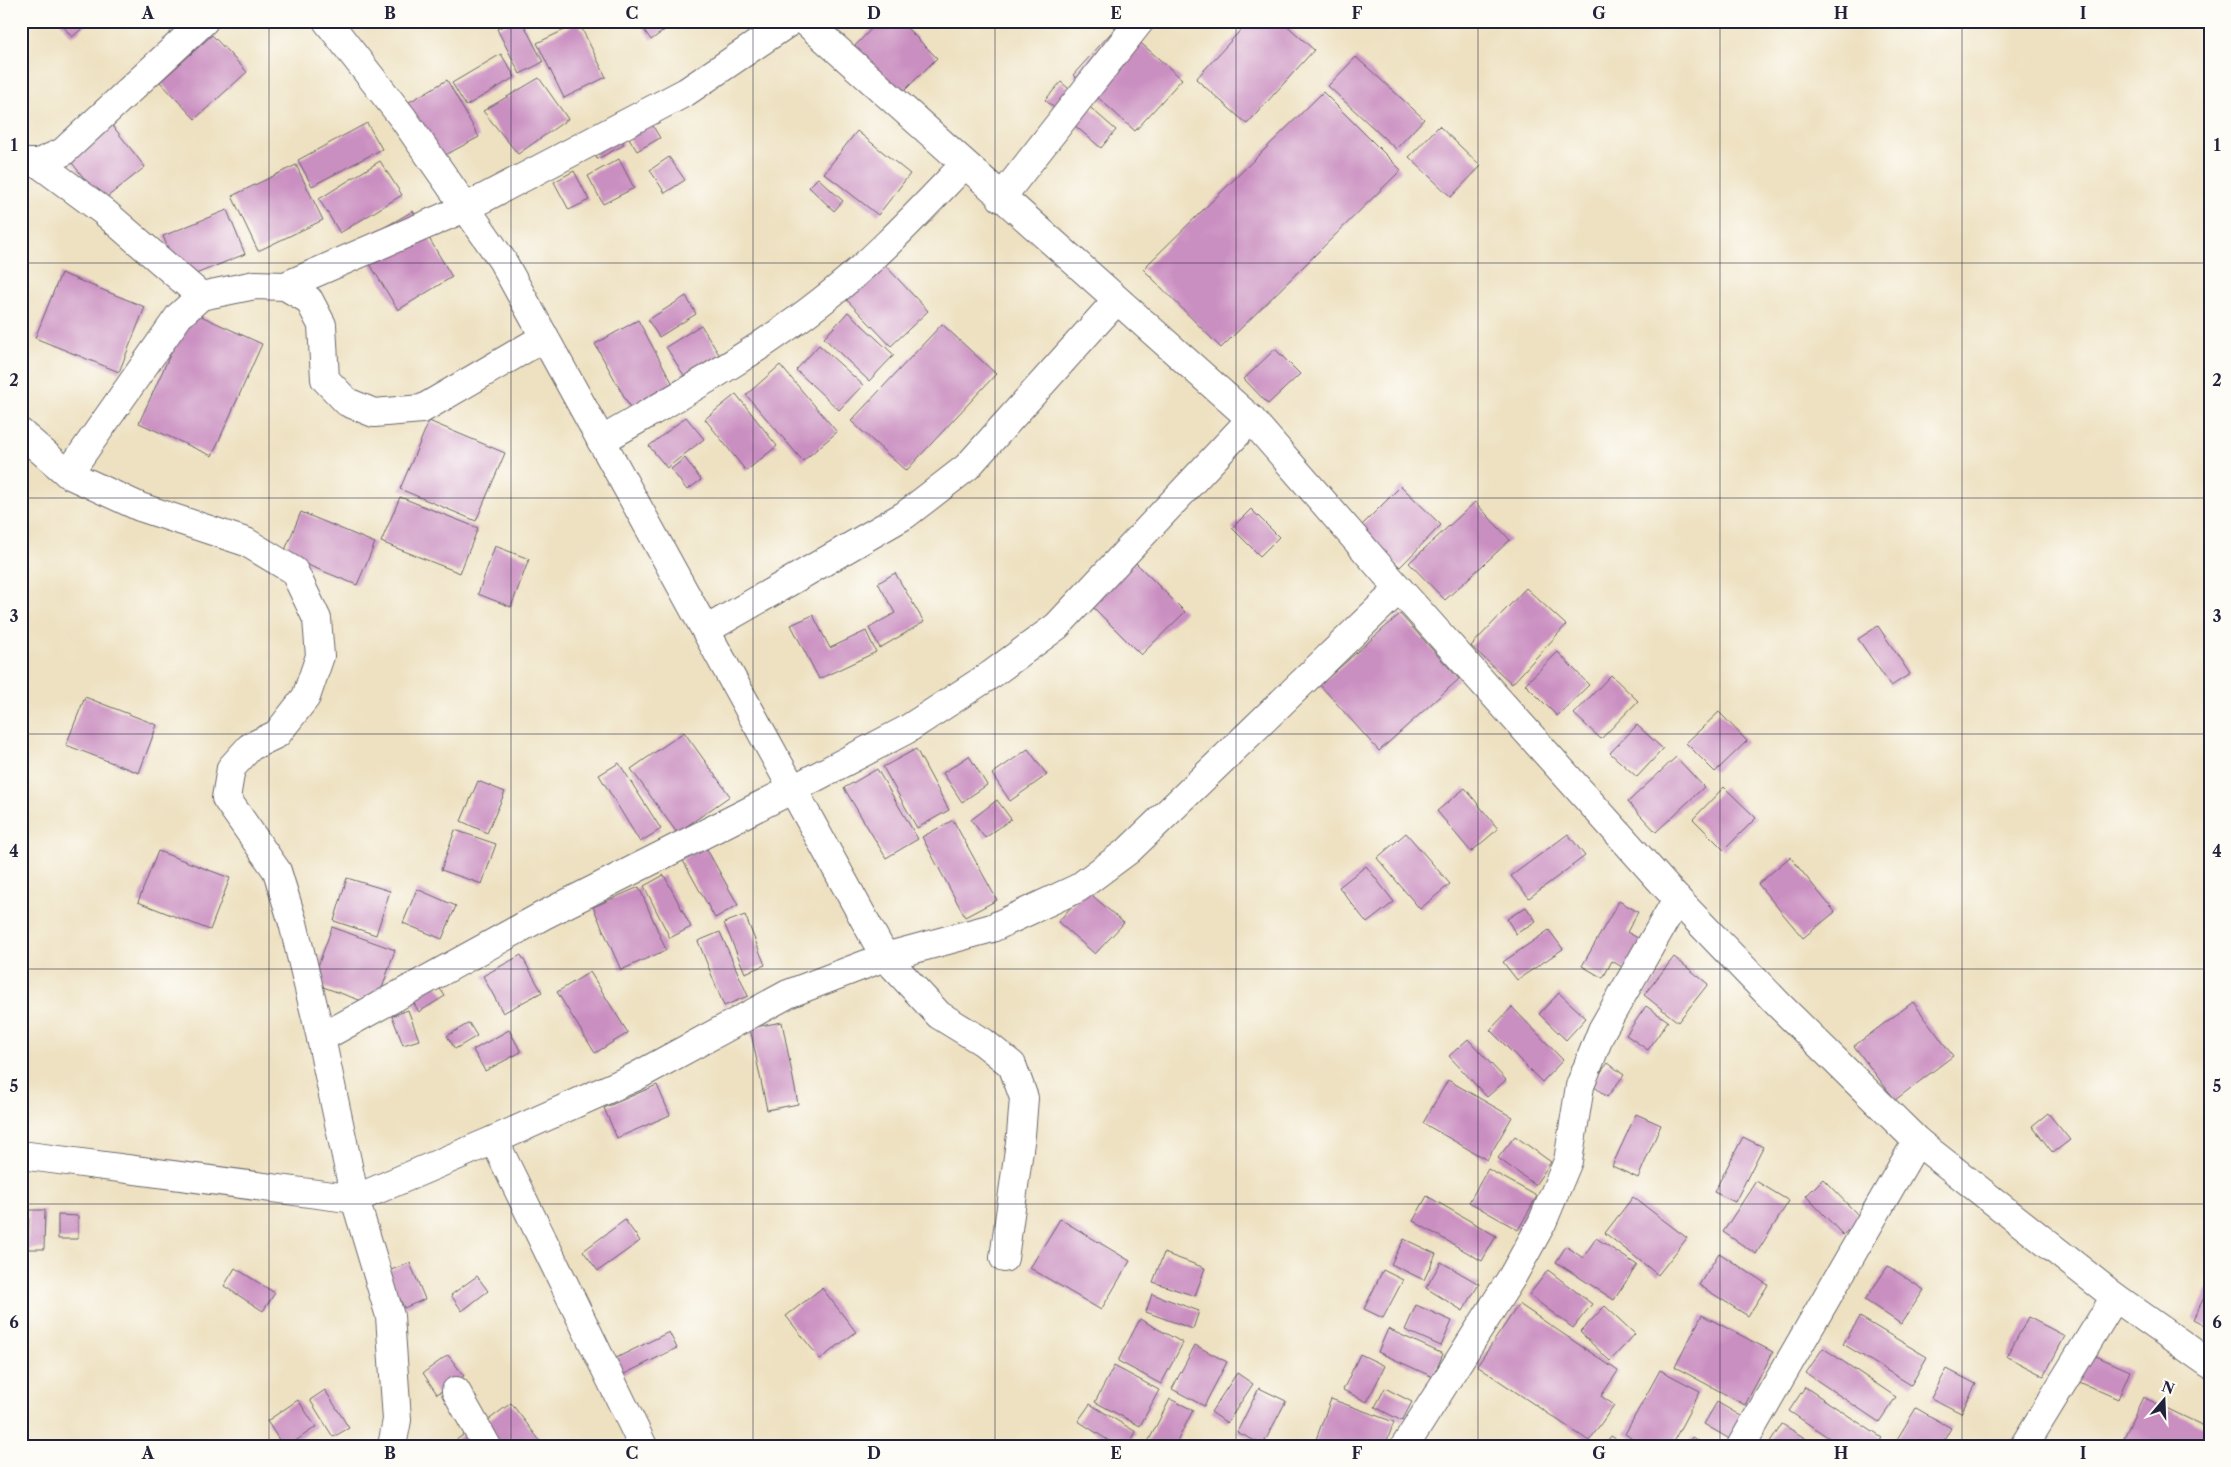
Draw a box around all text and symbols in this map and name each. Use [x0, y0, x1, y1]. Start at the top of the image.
text: A [141, 3, 155, 23]
text: B [384, 3, 396, 23]
text: C [626, 3, 638, 23]
text: D [867, 3, 881, 23]
text: E [1110, 3, 1122, 23]
text: F [1352, 3, 1363, 23]
text: G [1592, 3, 1606, 23]
text: H [1834, 3, 1848, 23]
text: I [2080, 3, 2087, 23]
text: 1 [10, 135, 18, 155]
text: 1 [2213, 135, 2221, 155]
text: 2 [9, 370, 19, 390]
text: 2 [2212, 370, 2222, 390]
text: 3 [9, 606, 19, 626]
text: 3 [2212, 606, 2222, 626]
text: 4 [9, 841, 19, 861]
text: 4 [2212, 841, 2222, 861]
text: 5 [10, 1076, 19, 1096]
text: 5 [2213, 1076, 2222, 1096]
text: 6 [9, 1312, 19, 1332]
text: 6 [2212, 1312, 2222, 1332]
north arrow [2138, 1374, 2188, 1424]
text: N [2160, 1377, 2177, 1398]
text: A [141, 1443, 155, 1463]
text: B [384, 1443, 396, 1463]
text: C [626, 1443, 638, 1463]
text: D [867, 1443, 881, 1463]
text: E [1110, 1443, 1122, 1463]
text: F [1352, 1443, 1363, 1463]
text: G [1592, 1443, 1606, 1463]
text: H [1834, 1443, 1848, 1463]
text: I [2080, 1443, 2087, 1463]

